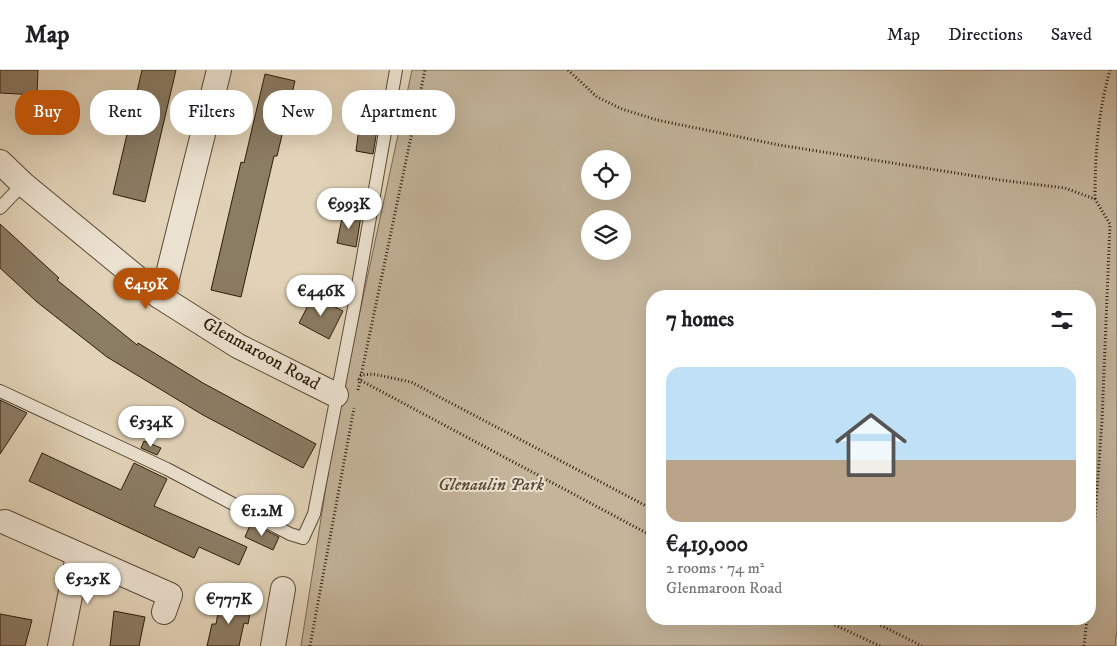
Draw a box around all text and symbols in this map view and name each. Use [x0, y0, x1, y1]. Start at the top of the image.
text: Map [25, 20, 69, 50]
text: Map [887, 24, 920, 46]
text: Directions [948, 24, 1023, 46]
text: Saved [1051, 24, 1092, 46]
chip: Buy [15, 90, 80, 135]
chip: Rent [90, 90, 160, 135]
chip: Filters [170, 90, 253, 135]
chip: New [263, 90, 332, 135]
chip: Apartment [342, 90, 455, 135]
map controls [581, 150, 631, 260]
button: locate [581, 150, 631, 200]
pin: €993K [314, 188, 384, 230]
text: €993K [328, 194, 370, 214]
button: layers [581, 210, 631, 260]
pin: €419K [111, 268, 181, 310]
text: €419K [124, 274, 168, 294]
pin: €446K [286, 274, 356, 317]
text: €446K [297, 281, 345, 301]
icon: filters [1048, 306, 1076, 334]
text: 7 homes [666, 307, 734, 333]
street label: Glenmaroon Road [199, 313, 324, 395]
icon: home [826, 400, 916, 490]
pin: €534K [116, 406, 186, 448]
text: €534K [129, 412, 173, 432]
park label: Glenaulin Park [438, 474, 544, 496]
pin: €1.2M [227, 494, 297, 537]
text: €1.2M [241, 501, 283, 521]
text: €419,000 [666, 532, 748, 558]
text: 2 rooms · 74 m² [666, 558, 764, 578]
pin: €525K [53, 562, 123, 605]
text: €525K [66, 569, 110, 589]
text: Glenmaroon Road [666, 578, 782, 598]
pin: €777K [194, 582, 264, 625]
text: €777K [206, 589, 252, 609]

